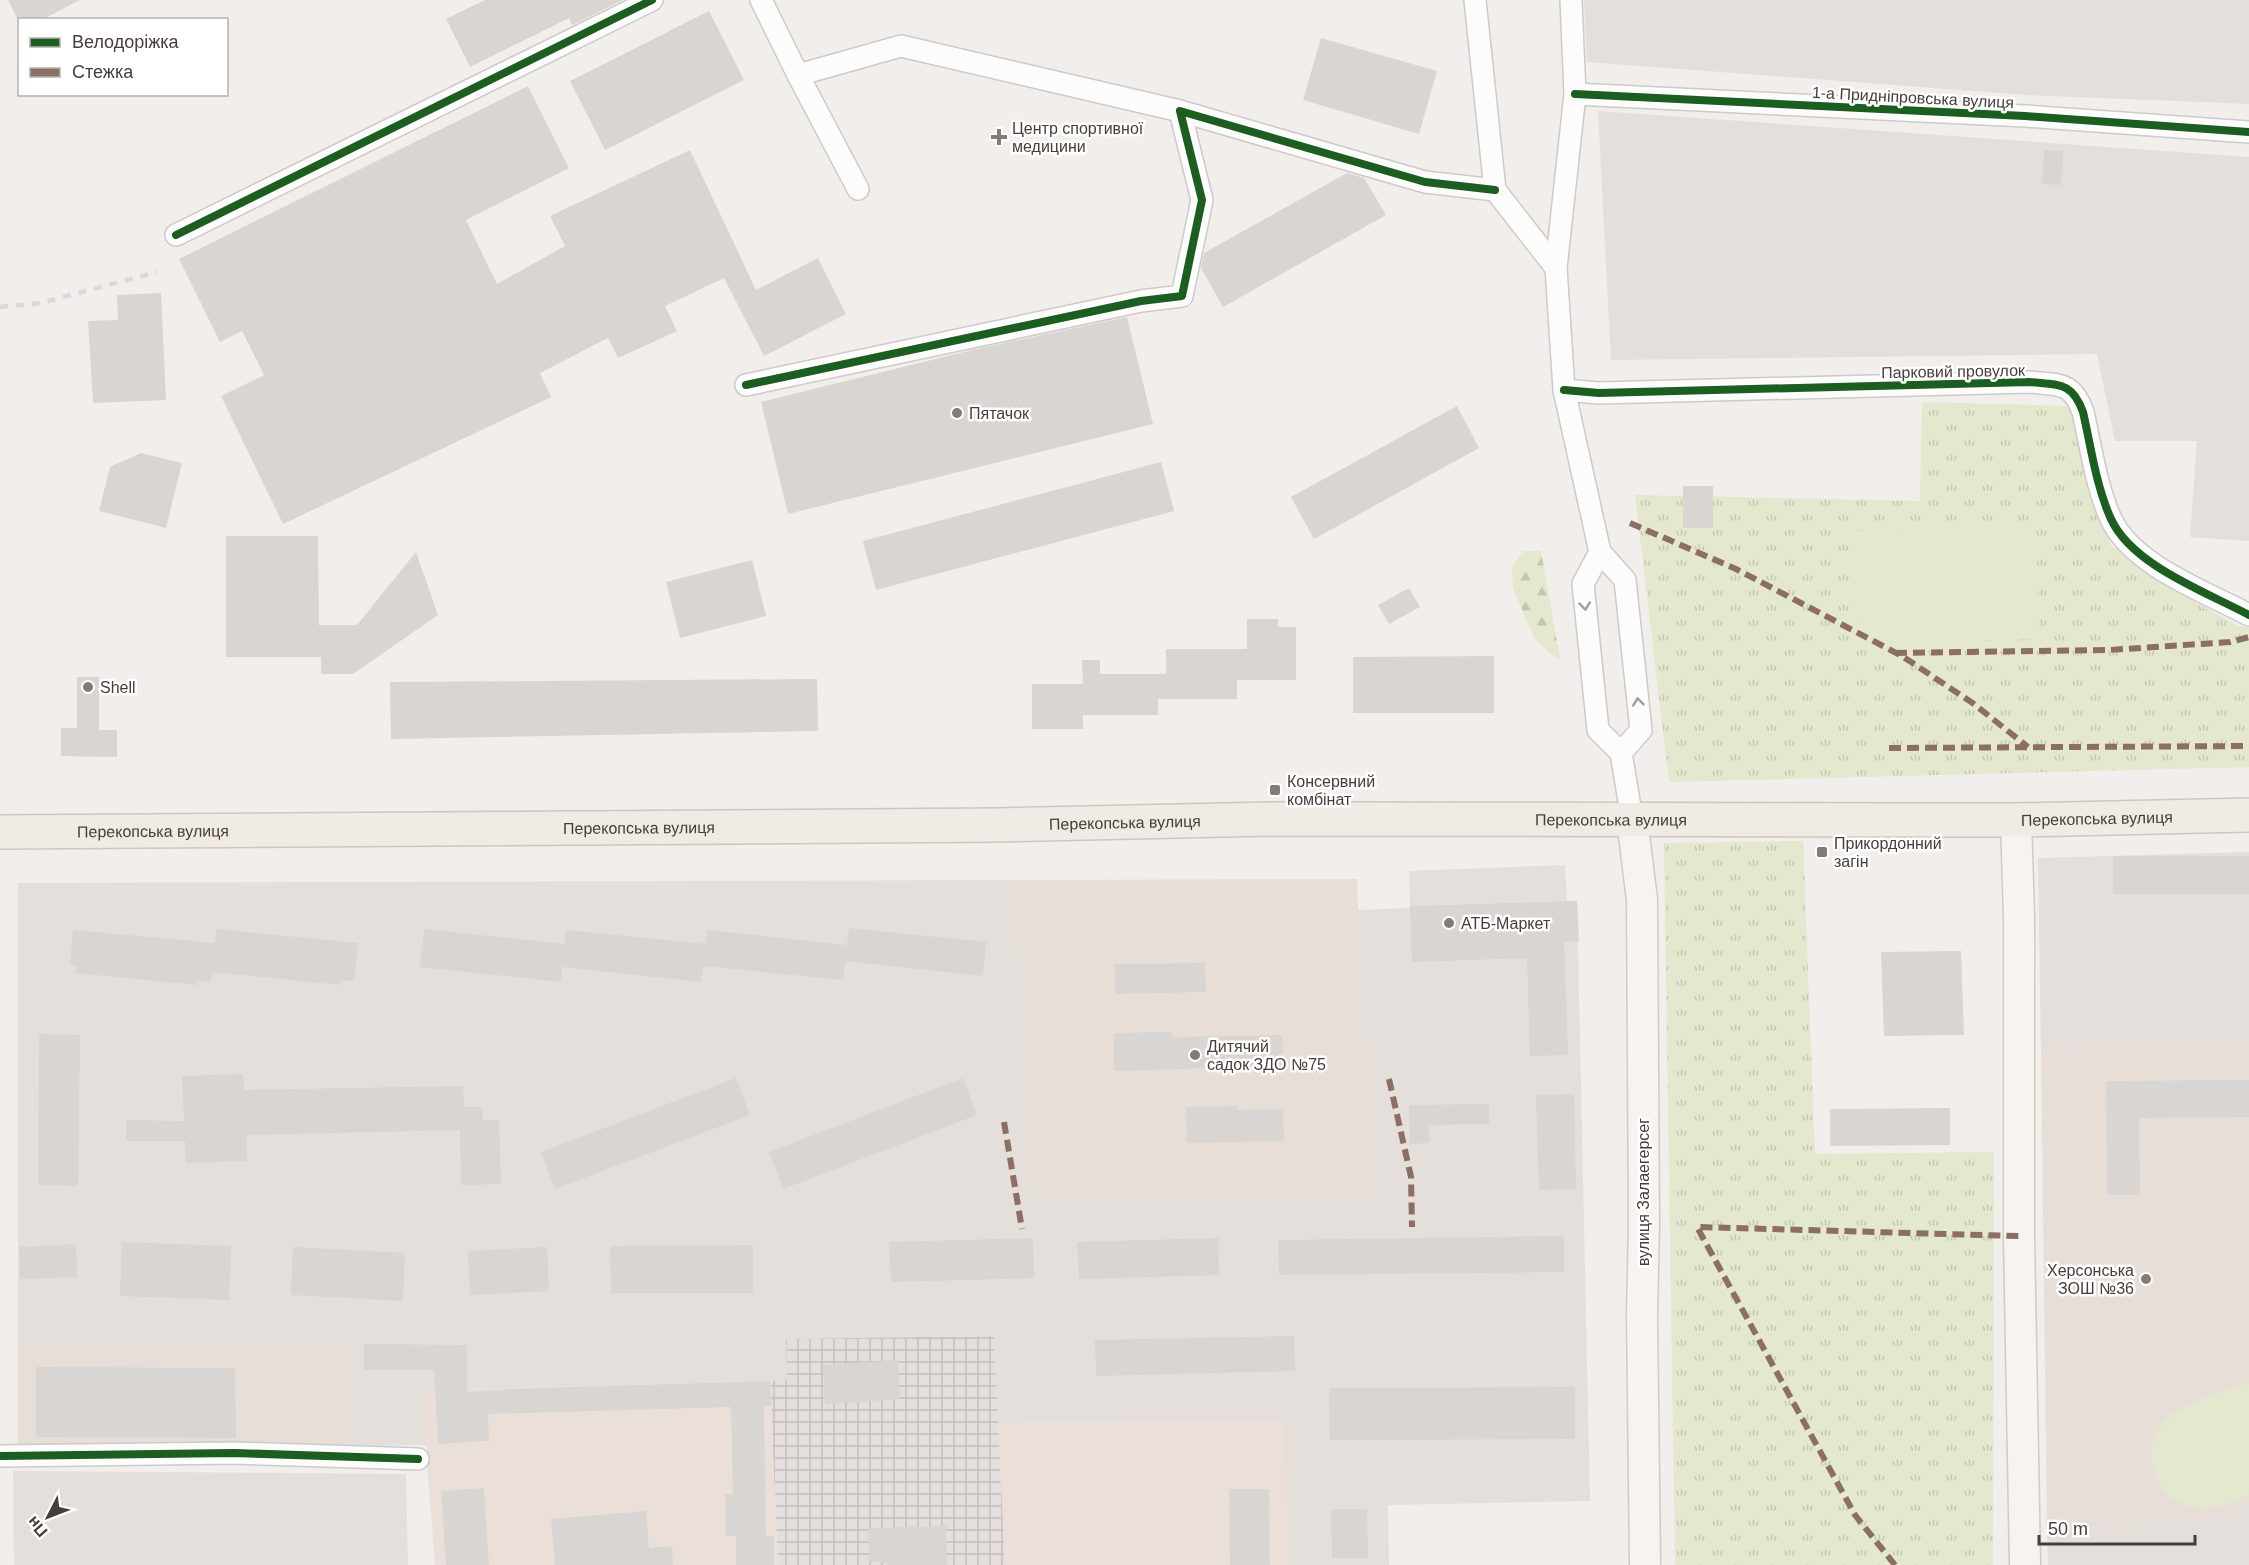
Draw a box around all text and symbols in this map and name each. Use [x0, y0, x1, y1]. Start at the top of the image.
legend [18, 18, 228, 96]
text: Велодоріжка [72, 32, 180, 52]
text: Стежка [72, 62, 134, 82]
street label: 1-а Придніпровська вулиця [1811, 84, 2014, 111]
place label: Центр спортивної медицини [1012, 120, 1144, 155]
marker: Центр спортивної медицини [990, 128, 1008, 146]
street label: Парковий провулок [1881, 362, 2026, 381]
place label: Пятачок [969, 405, 1030, 422]
marker: Пятачок [950, 406, 964, 420]
one-way arrow [1578, 601, 1591, 611]
place label: Shell [100, 679, 136, 696]
marker: Shell [81, 680, 95, 694]
one-way arrow [1632, 697, 1645, 707]
place label: Консервний комбінат [1287, 773, 1375, 808]
marker: Консервний комбінат [1268, 783, 1282, 797]
street label: Перекопська вулиця [2021, 809, 2173, 829]
street label: Перекопська вулиця [1535, 811, 1687, 829]
street label: Перекопська вулиця [1049, 813, 1201, 833]
street label: Перекопська вулиця [563, 819, 715, 837]
street label: Перекопська вулиця [77, 822, 229, 840]
place label: Прикордонний загін [1834, 835, 1942, 870]
marker: Прикордонний загін [1815, 845, 1829, 859]
place label: АТБ-Маркет [1461, 915, 1551, 932]
marker: АТБ-Маркет [1442, 916, 1456, 930]
place label: Дитячий садок ЗДО №75 [1207, 1038, 1326, 1073]
marker: Дитячий садок ЗДО №75 [1188, 1048, 1202, 1062]
street label: вулиця Залаегерсег [1635, 1118, 1652, 1266]
place label: Херсонська ЗОШ №36 [2047, 1262, 2134, 1297]
marker: Херсонська ЗОШ №36 [2139, 1272, 2153, 1286]
north arrow [18, 1487, 78, 1547]
scale bar [2039, 1508, 2195, 1546]
text: Пн [24, 1513, 51, 1540]
text: 50 m [2048, 1519, 2088, 1539]

